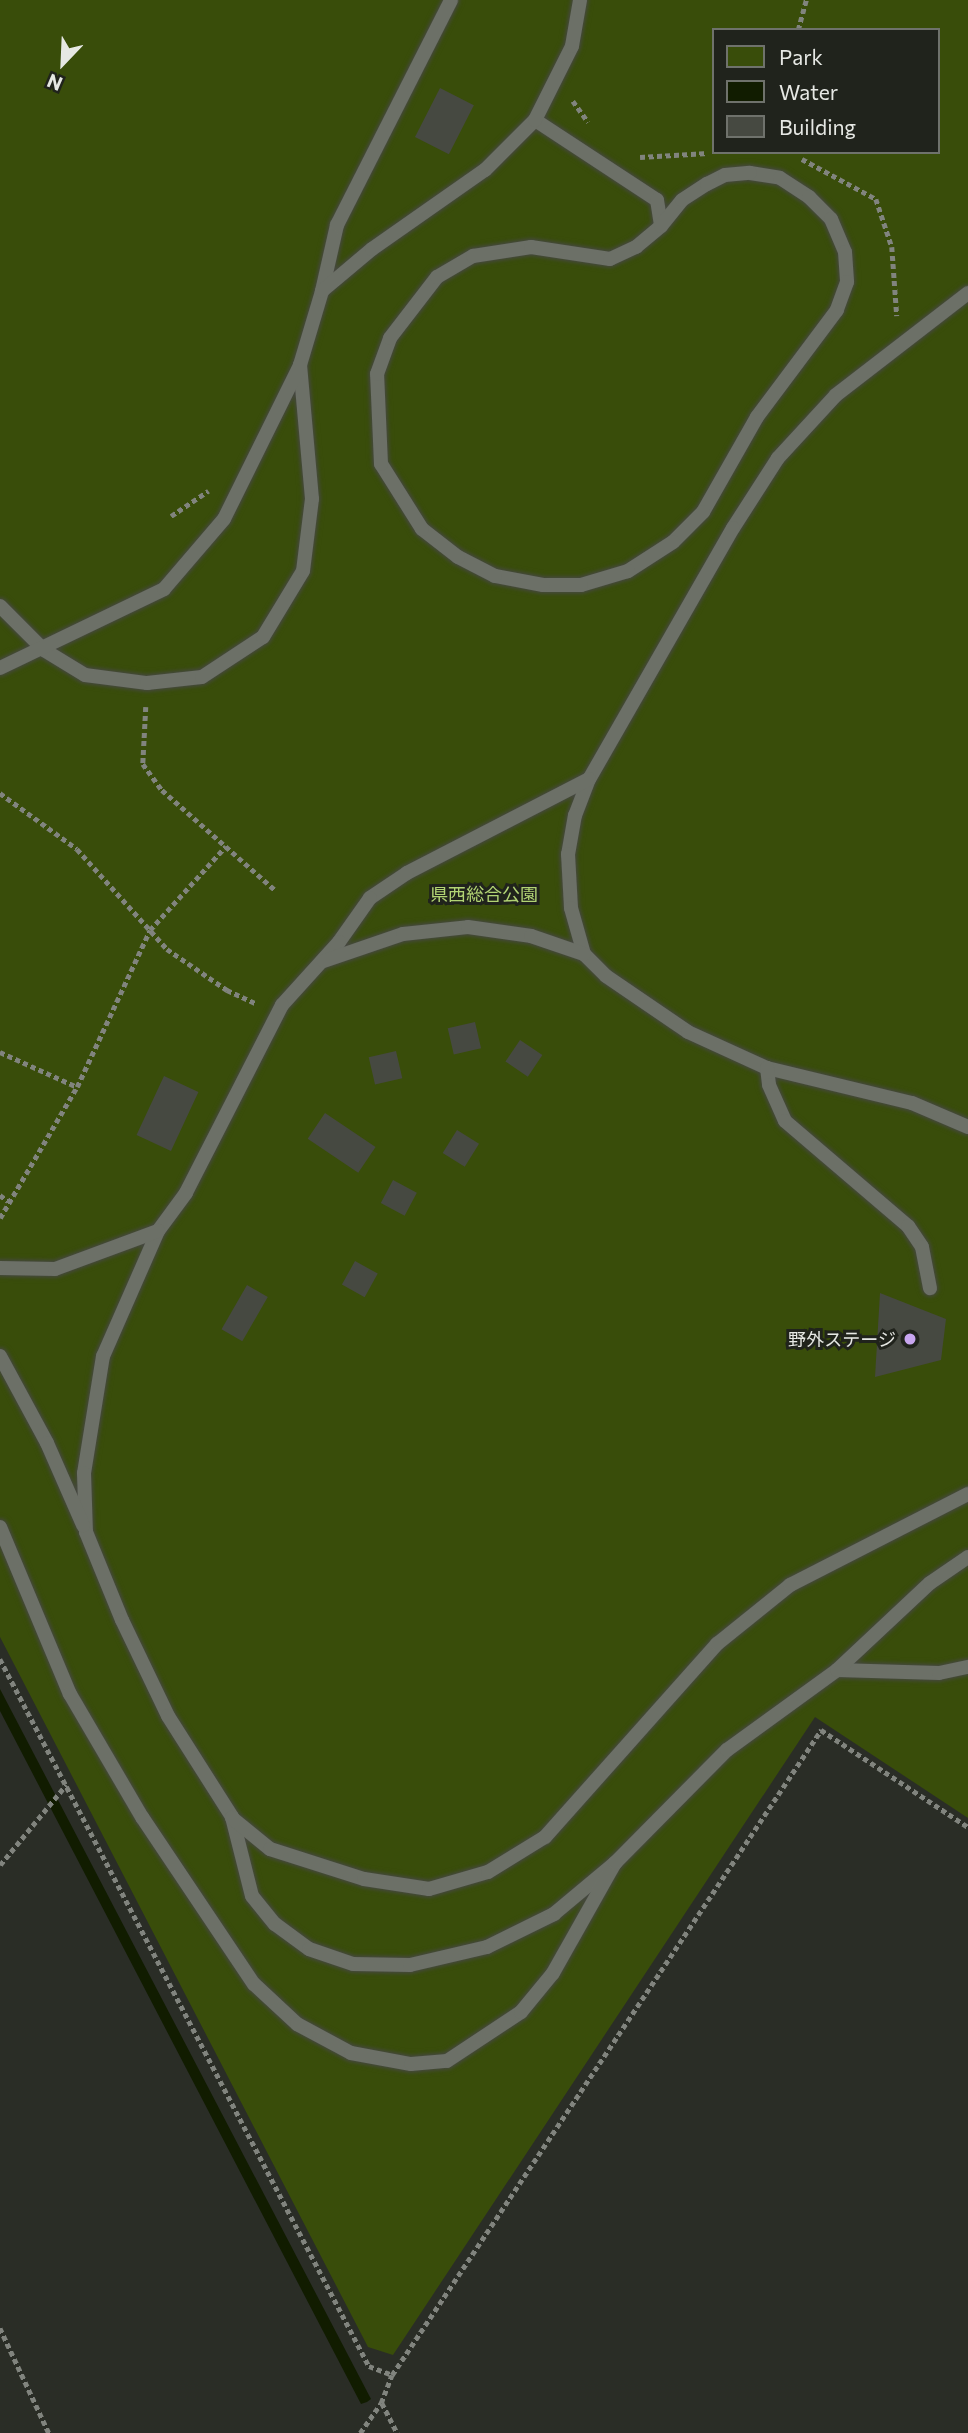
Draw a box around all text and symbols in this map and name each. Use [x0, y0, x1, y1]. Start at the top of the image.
north arrow [28, 28, 98, 98]
legend [712, 28, 940, 154]
text: Park [779, 44, 823, 69]
text: N [44, 69, 66, 96]
text: Water [779, 79, 838, 104]
text: Building [779, 114, 856, 139]
park label: 県西総合公園 [430, 883, 538, 905]
place label: 野外ステージ [788, 1328, 896, 1350]
marker: 野外ステージ [902, 1331, 918, 1347]

